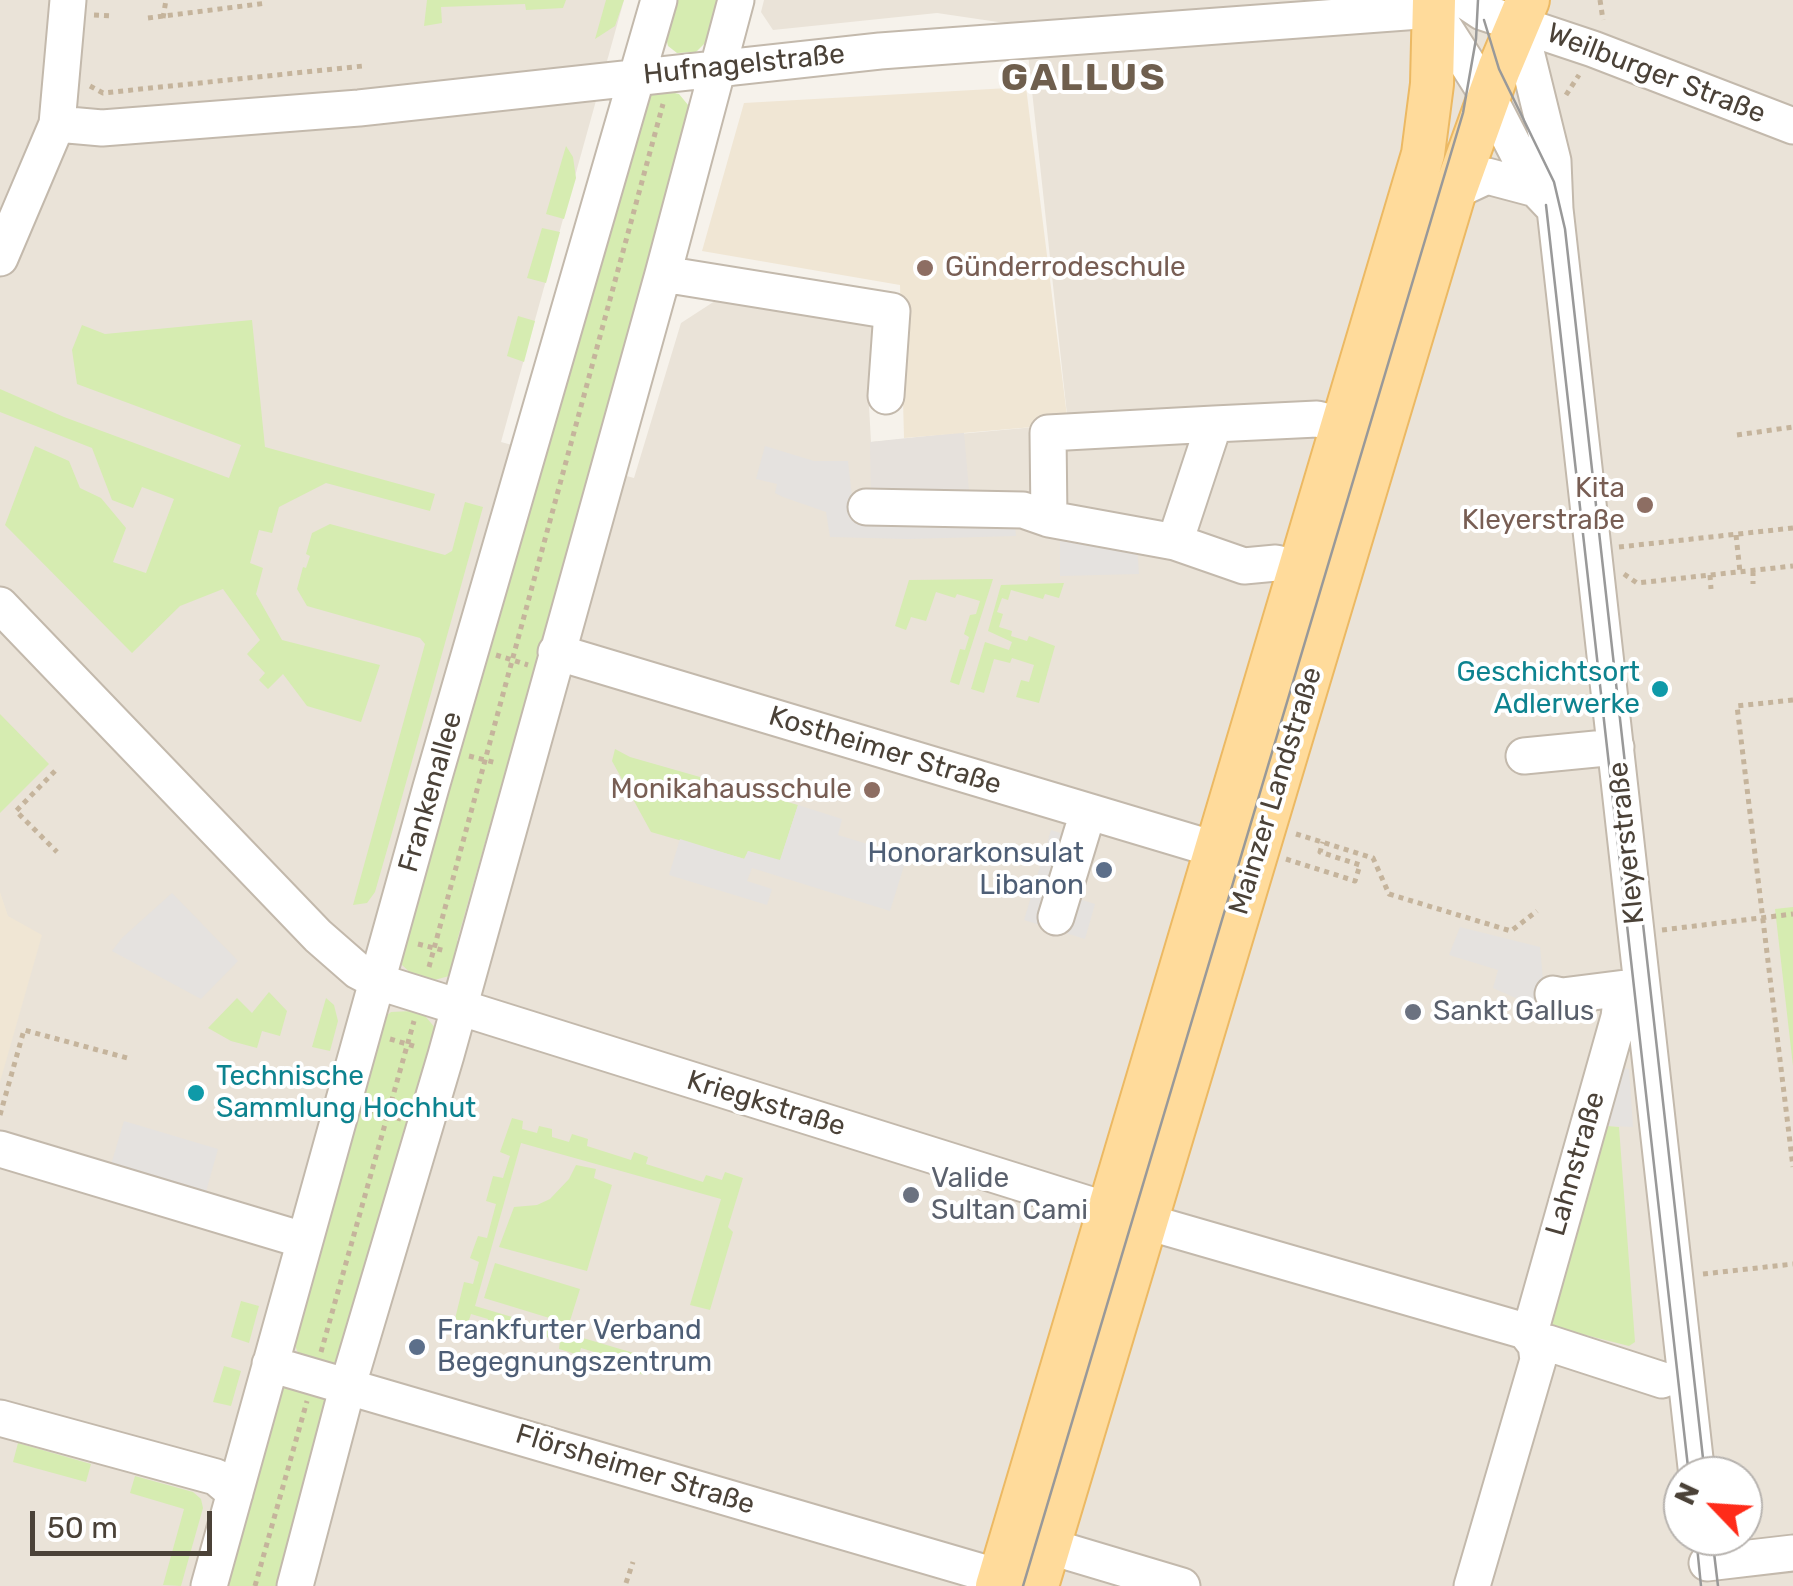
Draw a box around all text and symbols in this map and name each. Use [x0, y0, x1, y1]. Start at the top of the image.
street label: Weilburger Straße [1542, 17, 1770, 131]
street label: Hufnagelstraße [642, 38, 846, 92]
district label: GALLUS [1001, 56, 1167, 102]
place label: Günderrodeschule [945, 251, 1186, 285]
marker: Günderrodeschule [914, 257, 936, 279]
place label: Kita Kleyerstraße [1462, 472, 1625, 538]
marker: Kita Kleyerstraße [1634, 494, 1656, 516]
place label: Geschichtsort Adlerwerke [1456, 656, 1640, 722]
street label: Mainzer Landstraße [1222, 663, 1330, 919]
marker: Geschichtsort Adlerwerke [1649, 678, 1671, 700]
street label: Kostheimer Straße [765, 700, 1005, 802]
street label: Frankenallee [392, 708, 470, 876]
street label: Kleyerstraße [1602, 760, 1652, 926]
place label: Monikahausschule [611, 773, 852, 807]
marker: Monikahausschule [861, 779, 883, 801]
place label: Honorarkonsulat Libanon [867, 837, 1084, 903]
marker: Honorarkonsulat Libanon [1093, 859, 1115, 881]
place label: Sankt Gallus [1433, 995, 1594, 1029]
marker: Sankt Gallus [1402, 1001, 1424, 1023]
place label: Technische Sammlung Hochhut [216, 1060, 476, 1126]
street label: Kriegkstraße [683, 1064, 849, 1144]
marker: Technische Sammlung Hochhut [185, 1082, 207, 1104]
street label: Lahnstraße [1539, 1088, 1613, 1240]
place label: Valide Sultan Cami [931, 1162, 1088, 1228]
marker: Valide Sultan Cami [900, 1184, 922, 1206]
place label: Frankfurter Verband Begegnungszentrum [437, 1314, 712, 1380]
marker: Frankfurter Verband Begegnungszentrum [406, 1336, 428, 1358]
street label: Flörsheimer Straße [511, 1418, 759, 1522]
north arrow [1663, 1456, 1763, 1556]
text: N [1668, 1478, 1706, 1510]
scale bar [35, 1491, 218, 1553]
text: 50 m [47, 1510, 118, 1546]

